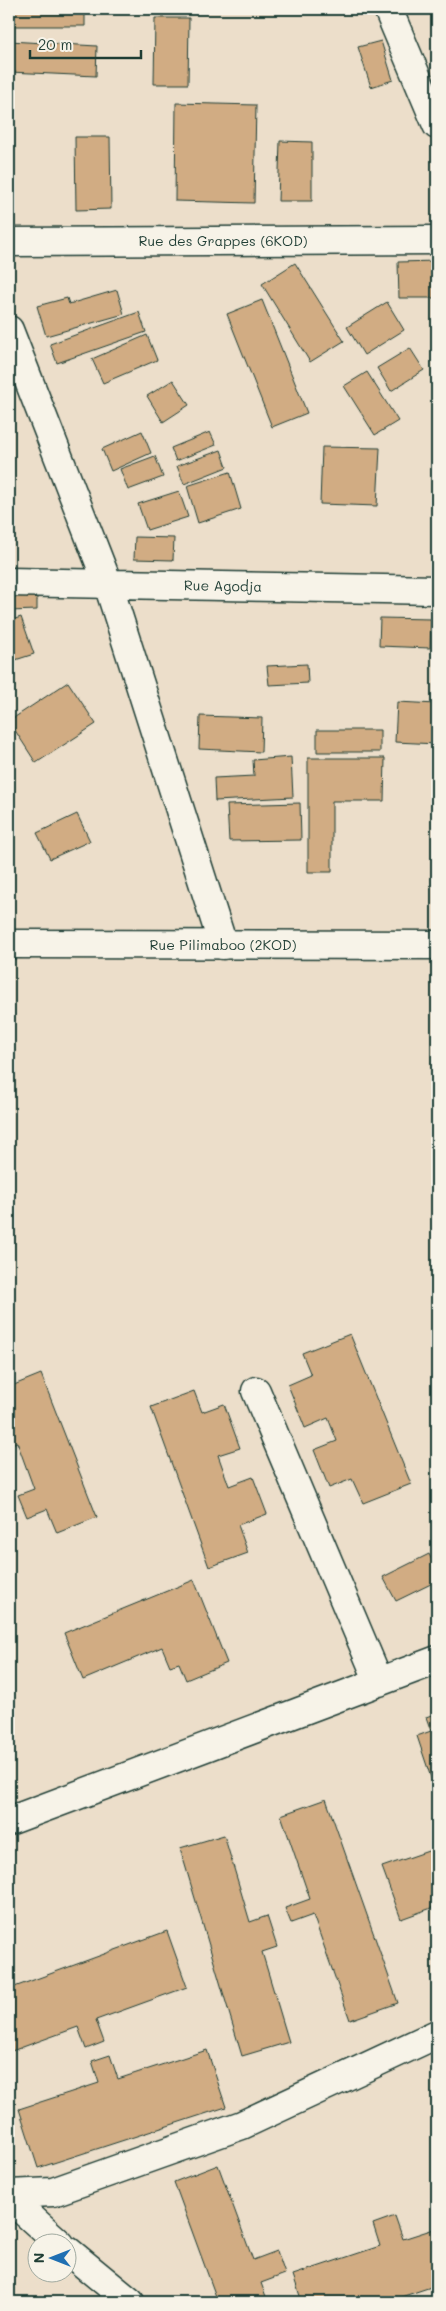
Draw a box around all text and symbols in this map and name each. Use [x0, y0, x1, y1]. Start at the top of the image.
scale bar [30, 28, 141, 60]
text: 20 m [38, 34, 72, 54]
street label: Rue des Grappes (6KOD) [138, 231, 308, 250]
street label: Rue Agodja [184, 575, 262, 596]
street label: Rue Pilimaboo (2KOD) [150, 935, 297, 954]
north arrow [28, 2234, 78, 2284]
text: N [29, 2253, 48, 2263]

